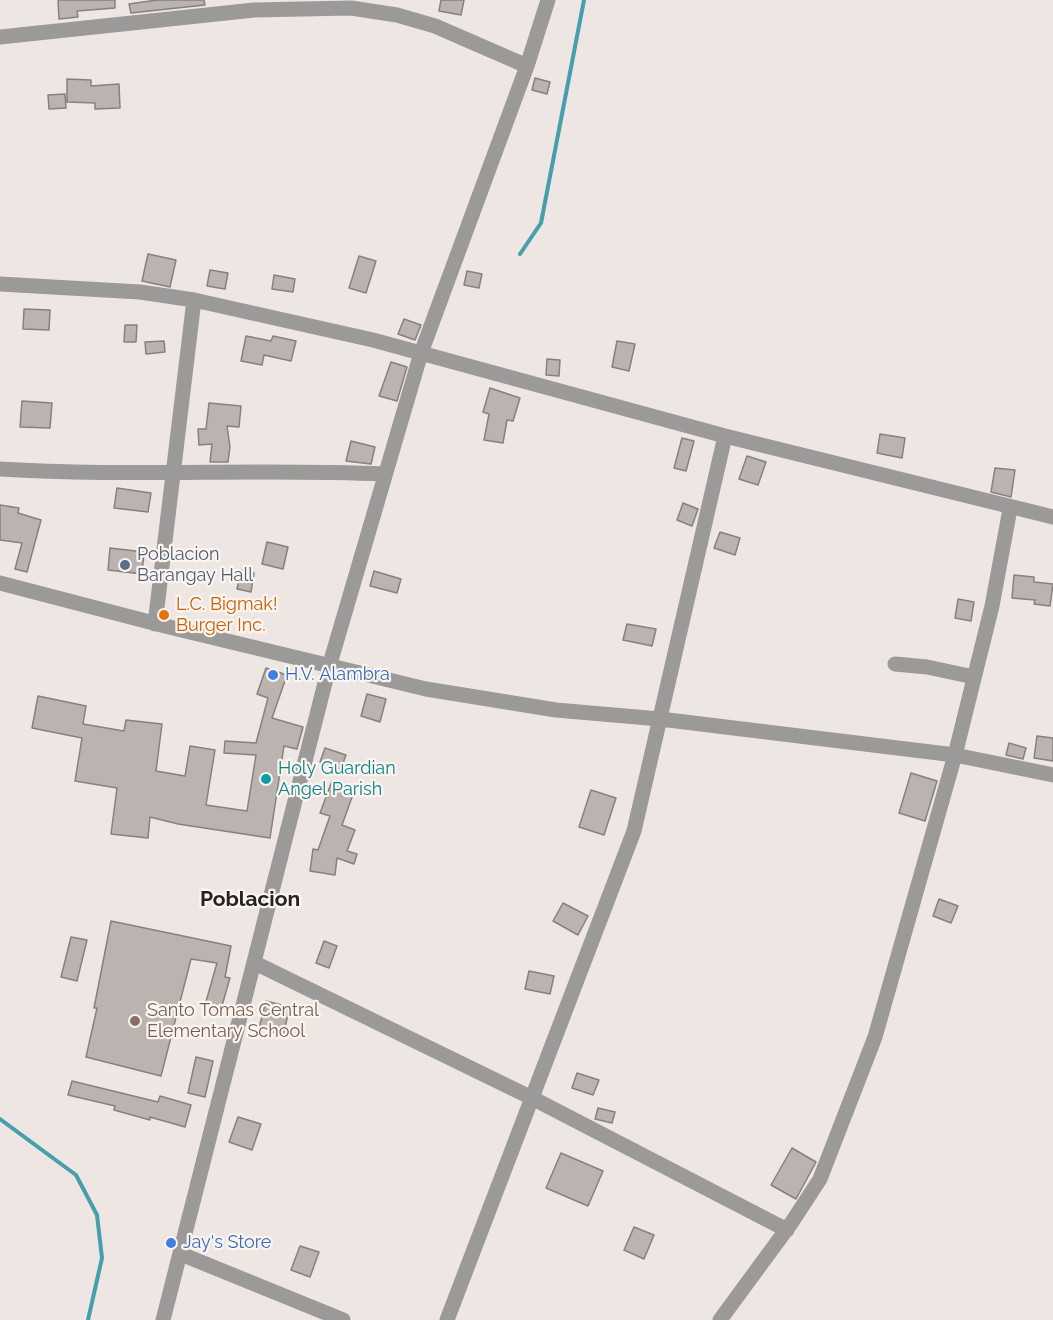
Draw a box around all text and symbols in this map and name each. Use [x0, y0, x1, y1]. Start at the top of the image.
place label: Poblacion Barangay Hall [137, 544, 253, 586]
marker: Poblacion Barangay Hall [118, 558, 132, 572]
place label: L.C. Bigmak! Burger Inc. [176, 594, 277, 636]
marker: L.C. Bigmak! Burger Inc. [157, 608, 171, 622]
place label: H.V. Alambra [285, 664, 390, 686]
marker: H.V. Alambra [266, 668, 280, 682]
place label: Holy Guardian Angel Parish [278, 758, 396, 800]
marker: Holy Guardian Angel Parish [259, 772, 273, 786]
district label: Poblacion [200, 887, 300, 913]
place label: Santo Tomas Central Elementary School [147, 1000, 319, 1042]
marker: Santo Tomas Central Elementary School [128, 1014, 142, 1028]
place label: Jay's Store [183, 1232, 271, 1254]
marker: Jay's Store [164, 1236, 178, 1250]

